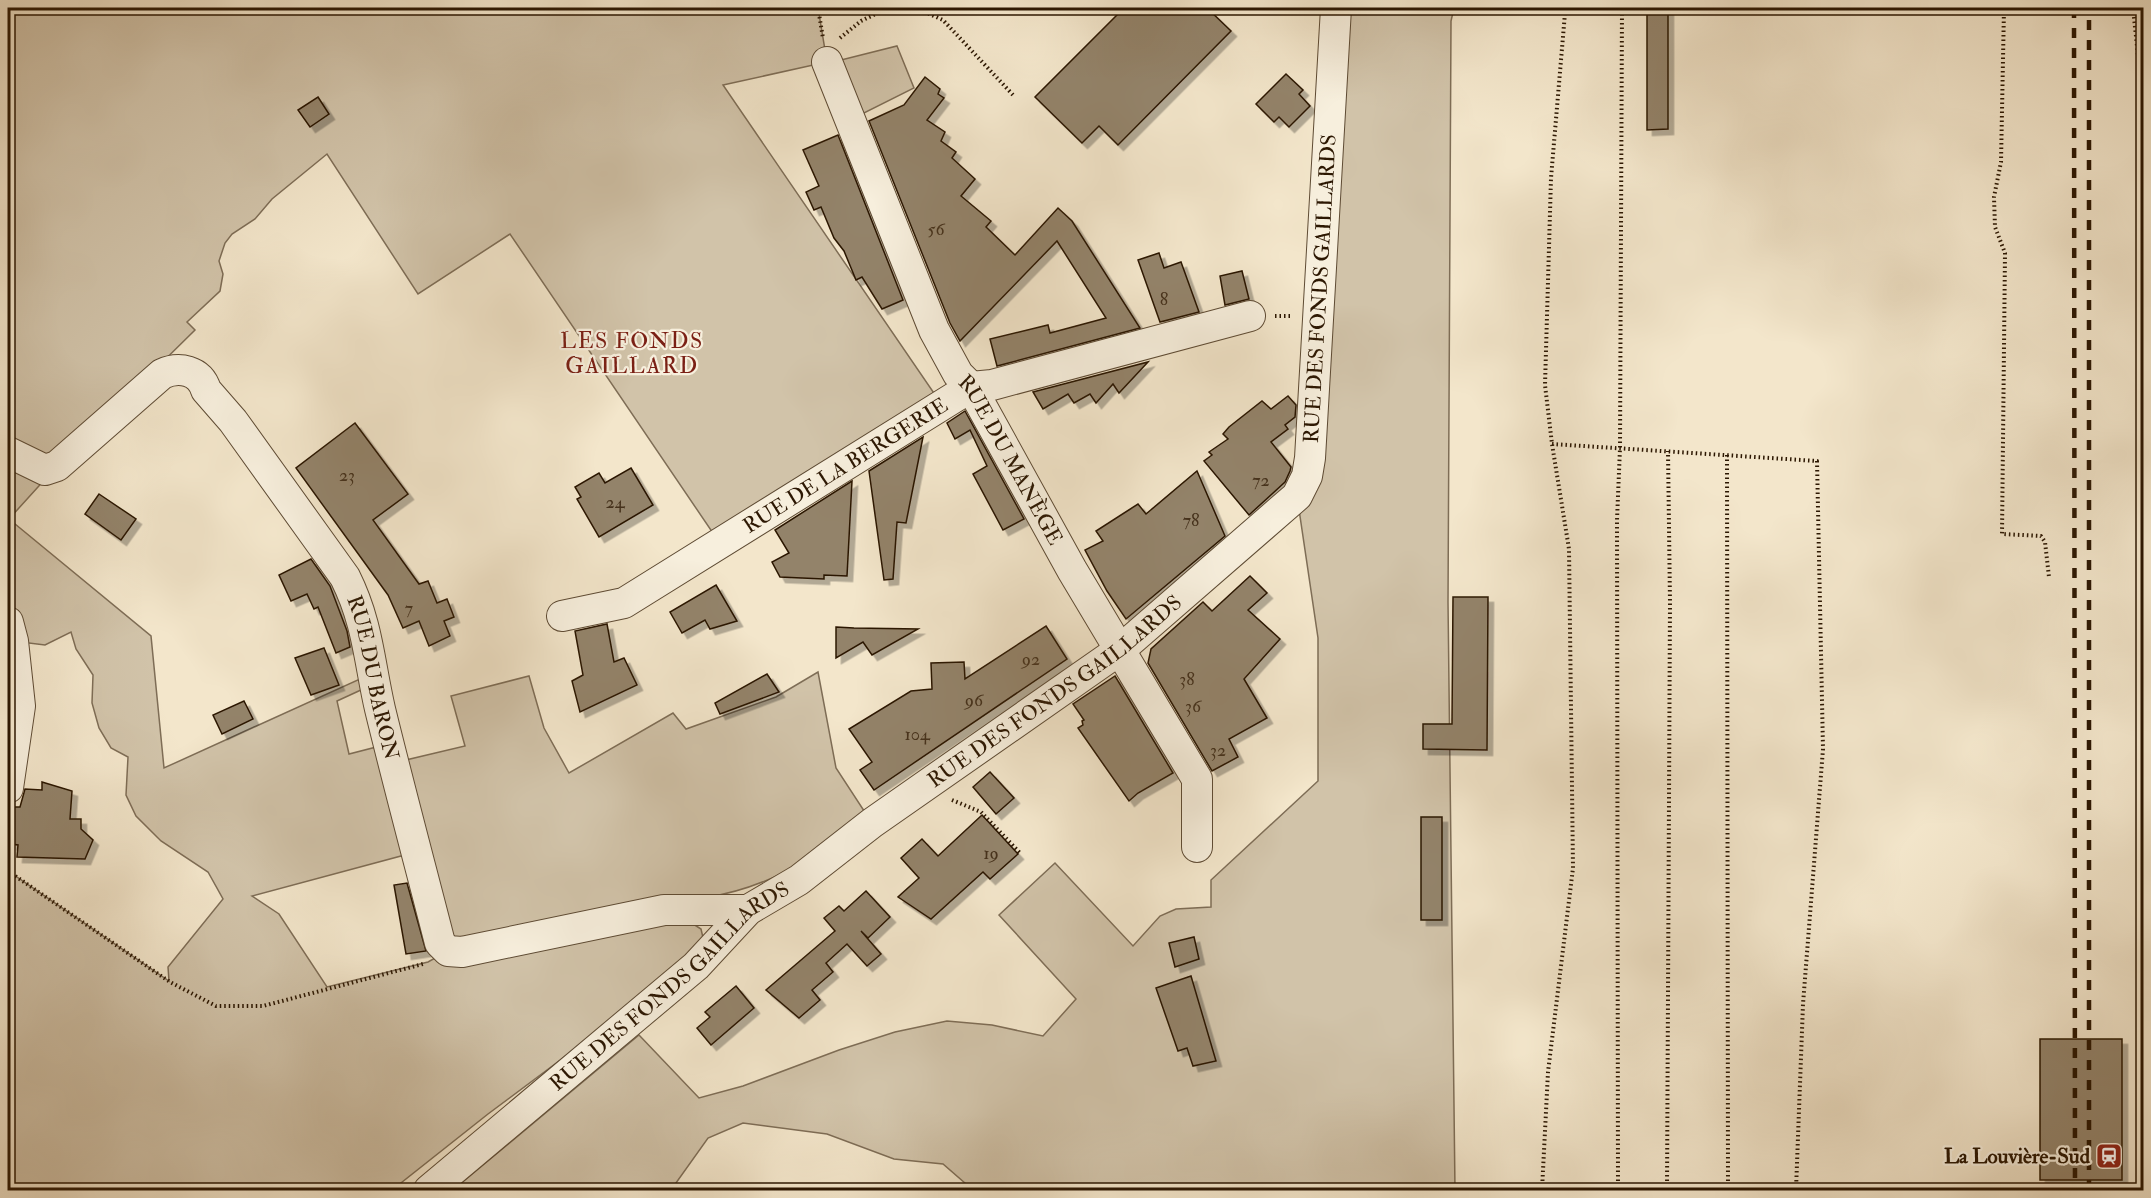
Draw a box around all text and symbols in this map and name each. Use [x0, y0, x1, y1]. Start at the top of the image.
street label: RUE DES FONDS GAILLARDS [1298, 133, 1343, 444]
house number: 56 [928, 218, 945, 241]
house number: 8 [1160, 288, 1168, 311]
district label: LES FONDS GAILLARD [560, 327, 704, 380]
street label: RUE DU MANÈGE [952, 369, 1069, 550]
street label: RUE DE LA BERGERIE [738, 392, 953, 540]
house number: 23 [339, 464, 355, 487]
house number: 72 [1252, 469, 1270, 492]
house number: 24 [606, 491, 626, 514]
house number: 78 [1183, 509, 1199, 532]
street label: RUE DES FONDS GAILLARDS [922, 589, 1188, 794]
street label: RUE DU BARON [340, 592, 405, 763]
house number: 7 [405, 597, 413, 620]
house number: 92 [1020, 648, 1040, 671]
house number: 38 [1179, 668, 1195, 691]
house number: 96 [963, 689, 984, 712]
house number: 36 [1185, 695, 1202, 718]
house number: 104 [904, 723, 931, 746]
house number: 32 [1210, 739, 1226, 762]
house number: 19 [983, 842, 999, 865]
street label: RUE DES FONDS GAILLARDS [544, 876, 794, 1097]
station icon: La Louvière-Sud [2094, 1141, 2124, 1171]
place label: La Louvière-Sud [1944, 1143, 2091, 1170]

